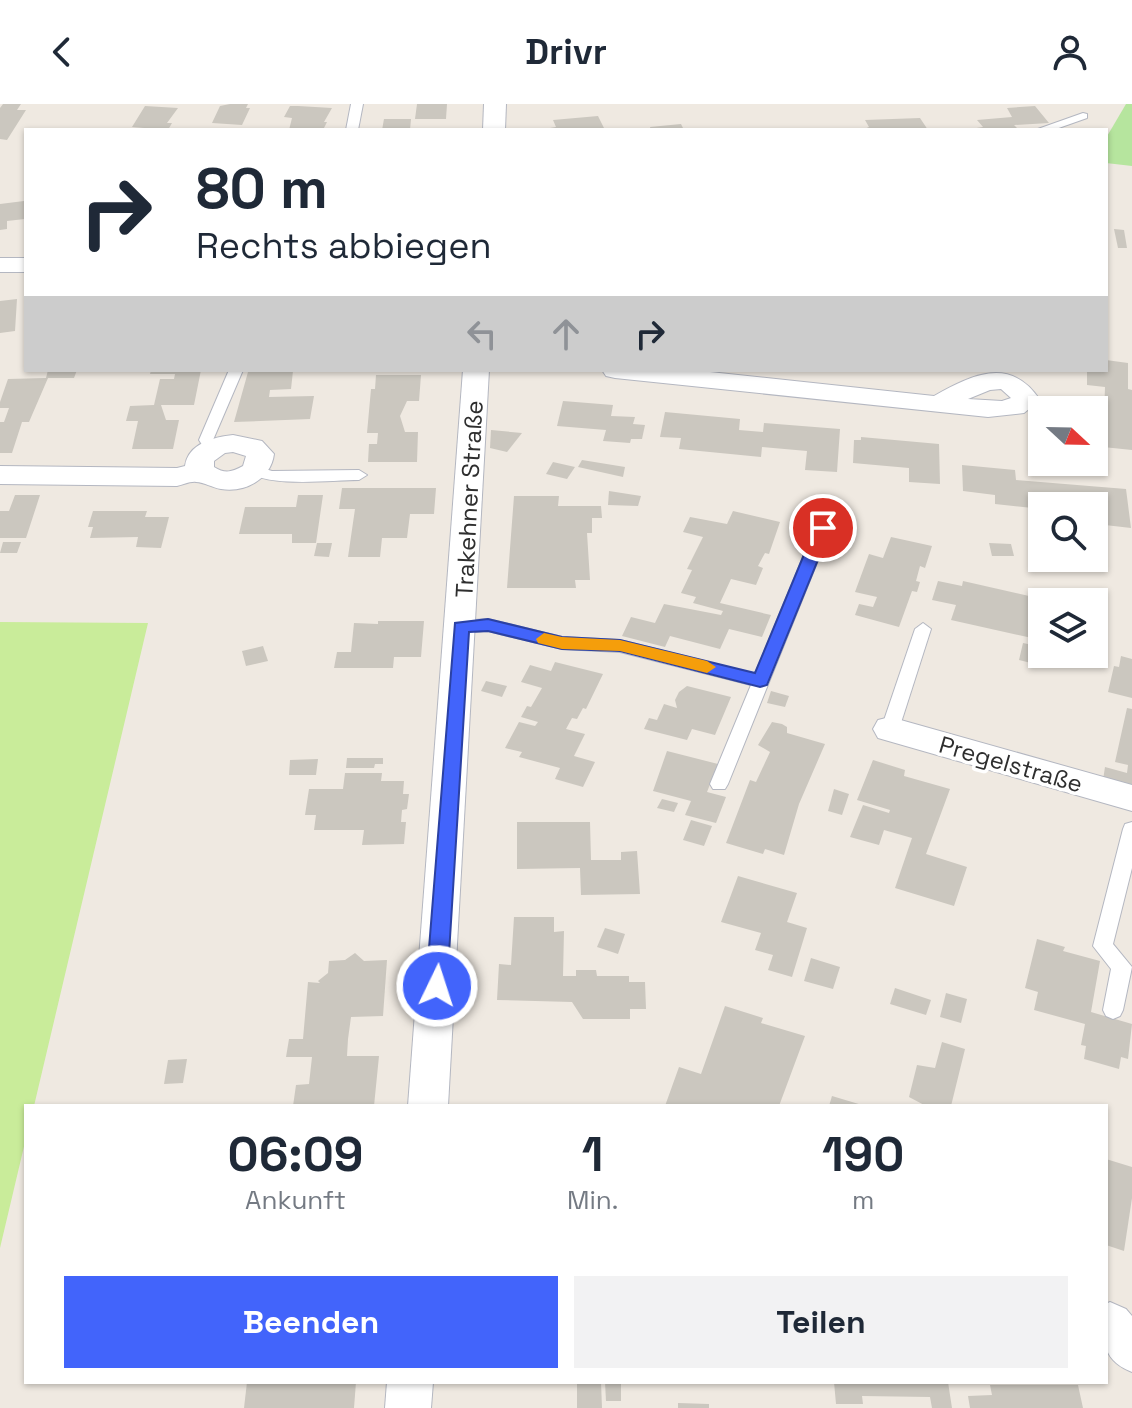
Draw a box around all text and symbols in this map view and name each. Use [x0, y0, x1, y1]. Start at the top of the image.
text: Drivr [525, 29, 607, 75]
icon: back [40, 30, 84, 74]
icon: person [1048, 30, 1092, 74]
text: 80 m [196, 153, 328, 224]
icon: right [64, 160, 168, 264]
text: Rechts abbiegen [196, 223, 492, 269]
icon: left [460, 312, 504, 356]
icon: ahead [544, 312, 588, 356]
icon: right [628, 312, 672, 356]
north arrow [1028, 396, 1108, 476]
map controls [1028, 396, 1108, 668]
street label: Trakehner Straße [448, 400, 490, 598]
button: search [1028, 492, 1108, 572]
pin [789, 494, 857, 562]
icon: arrive [801, 506, 845, 550]
button: layers [1028, 588, 1108, 668]
street label: Pregelstraße [936, 729, 1086, 799]
position arrow [395, 944, 479, 1028]
text: 06:09 [228, 1124, 363, 1185]
text: 1 [582, 1124, 604, 1185]
text: 190 [822, 1124, 904, 1185]
text: Ankunft [245, 1183, 346, 1217]
text: Min. [567, 1183, 618, 1217]
text: m [852, 1183, 874, 1217]
button: Beenden [64, 1276, 558, 1368]
button: Teilen [574, 1276, 1068, 1368]

